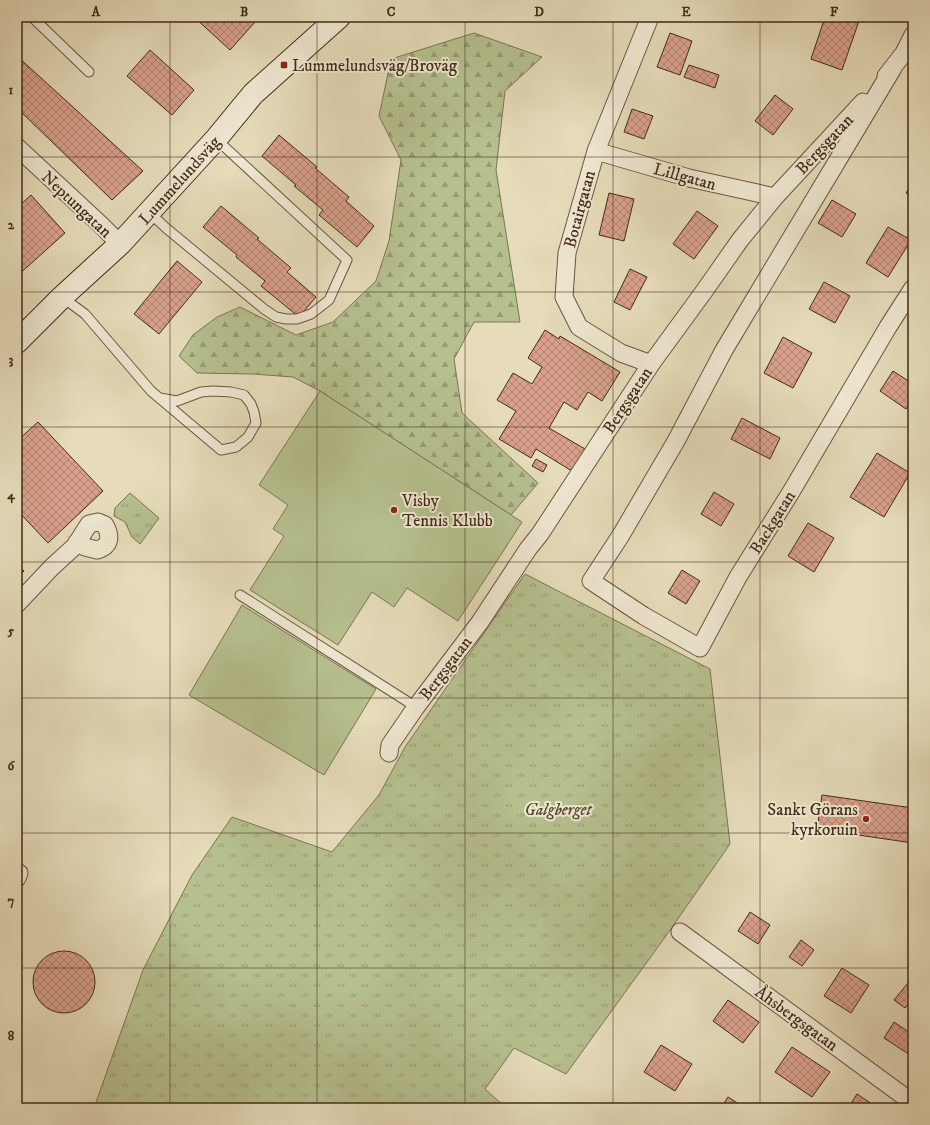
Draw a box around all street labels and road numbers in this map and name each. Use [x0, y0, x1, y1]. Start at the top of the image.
street label: Bergsgatan [791, 110, 858, 180]
street label: Lummelundsväg [134, 131, 226, 230]
street label: Lillgatan [651, 158, 719, 196]
street label: Neptungatan [36, 166, 116, 243]
street label: Botairgatan [559, 168, 601, 250]
street label: Bergsgatan [598, 363, 658, 438]
street label: Backgatan [745, 487, 801, 558]
street label: Bergsgatan [414, 632, 477, 705]
street label: Åhsbergsgatan [750, 980, 843, 1057]

